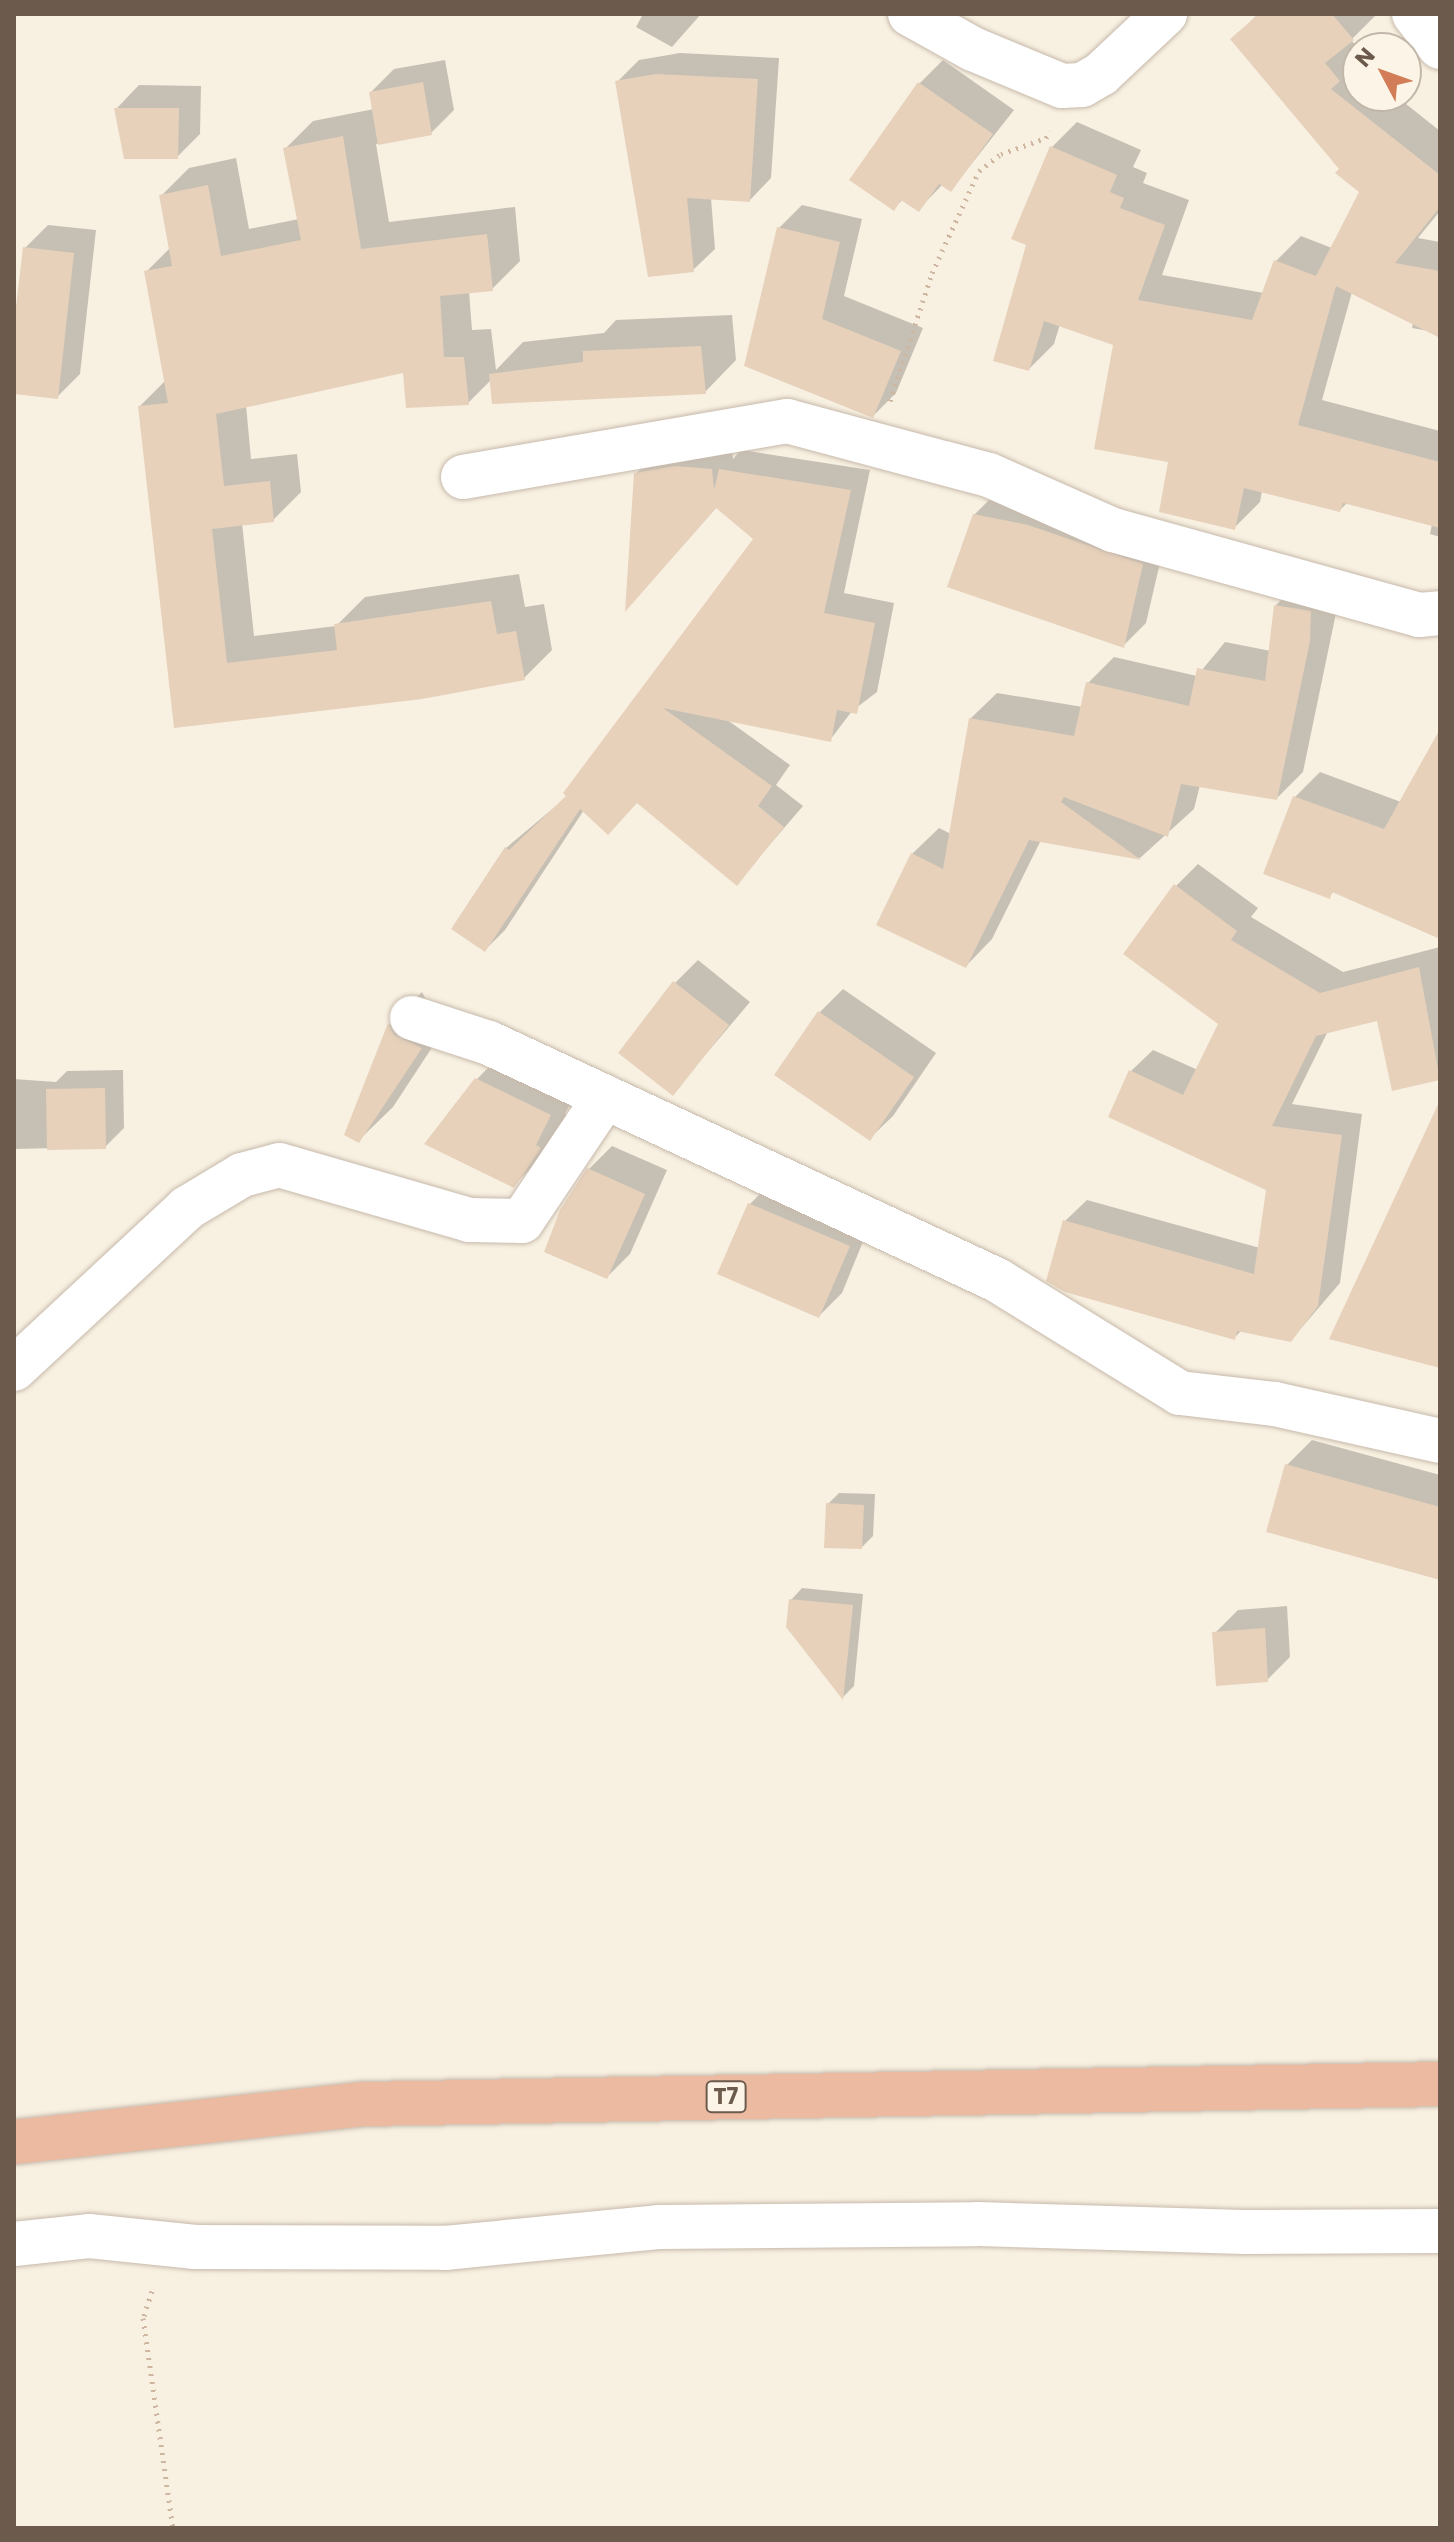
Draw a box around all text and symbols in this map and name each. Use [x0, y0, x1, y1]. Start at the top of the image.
north arrow [1342, 32, 1422, 112]
text: N [1348, 41, 1382, 74]
road number: T7 [704, 2079, 748, 2115]

